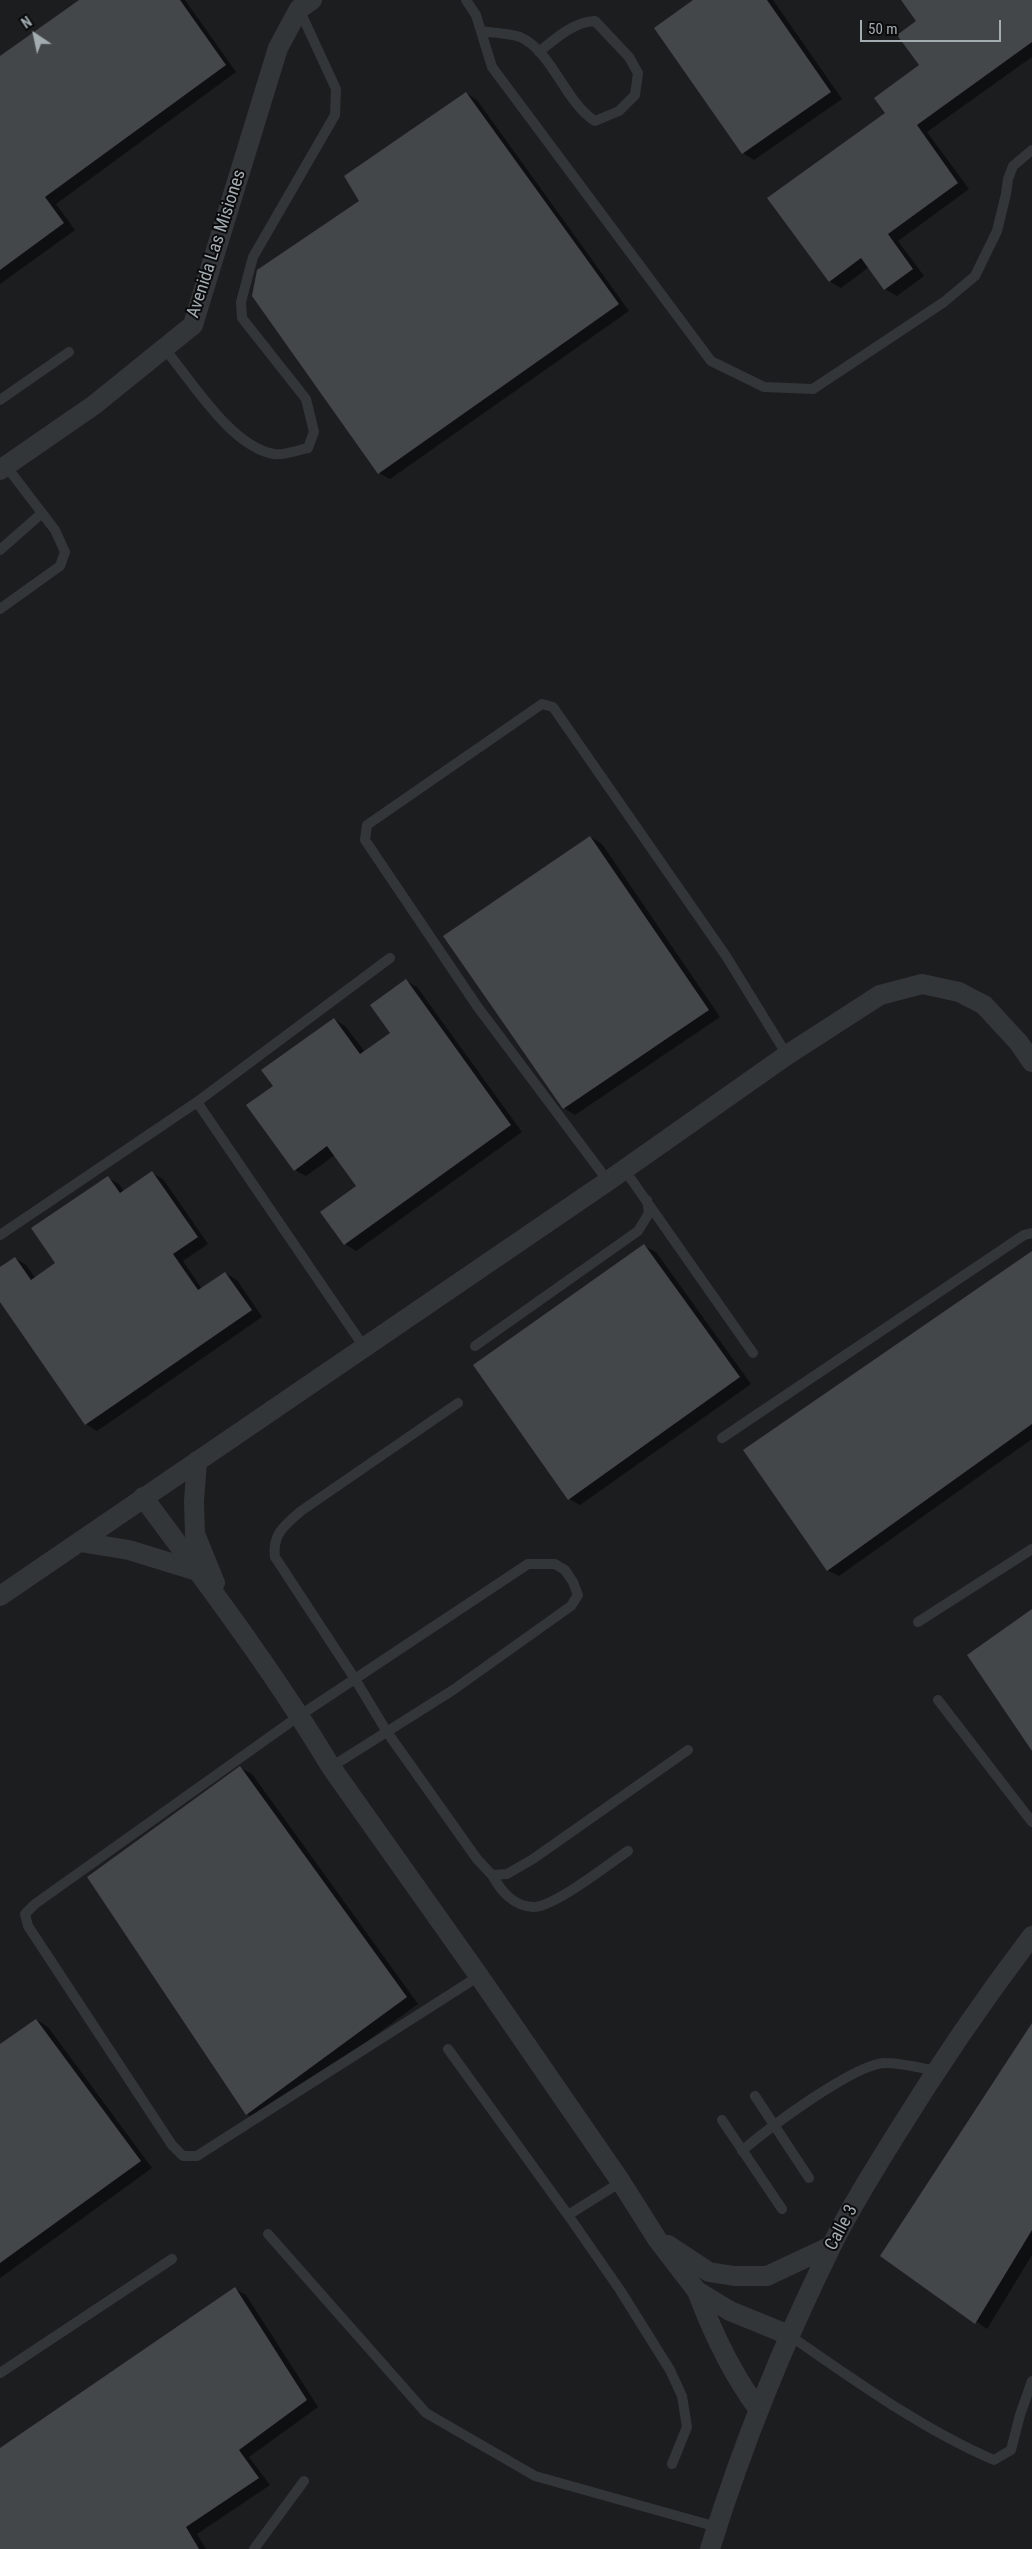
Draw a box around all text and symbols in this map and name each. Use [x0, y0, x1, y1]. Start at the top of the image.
north arrow [10, 10, 60, 60]
scale bar [862, 10, 1003, 42]
text: N [19, 14, 35, 32]
text: 50 m [868, 20, 898, 38]
street label: Avenida Las Misiones [183, 167, 251, 321]
street label: Calle 3 [821, 2201, 863, 2255]

